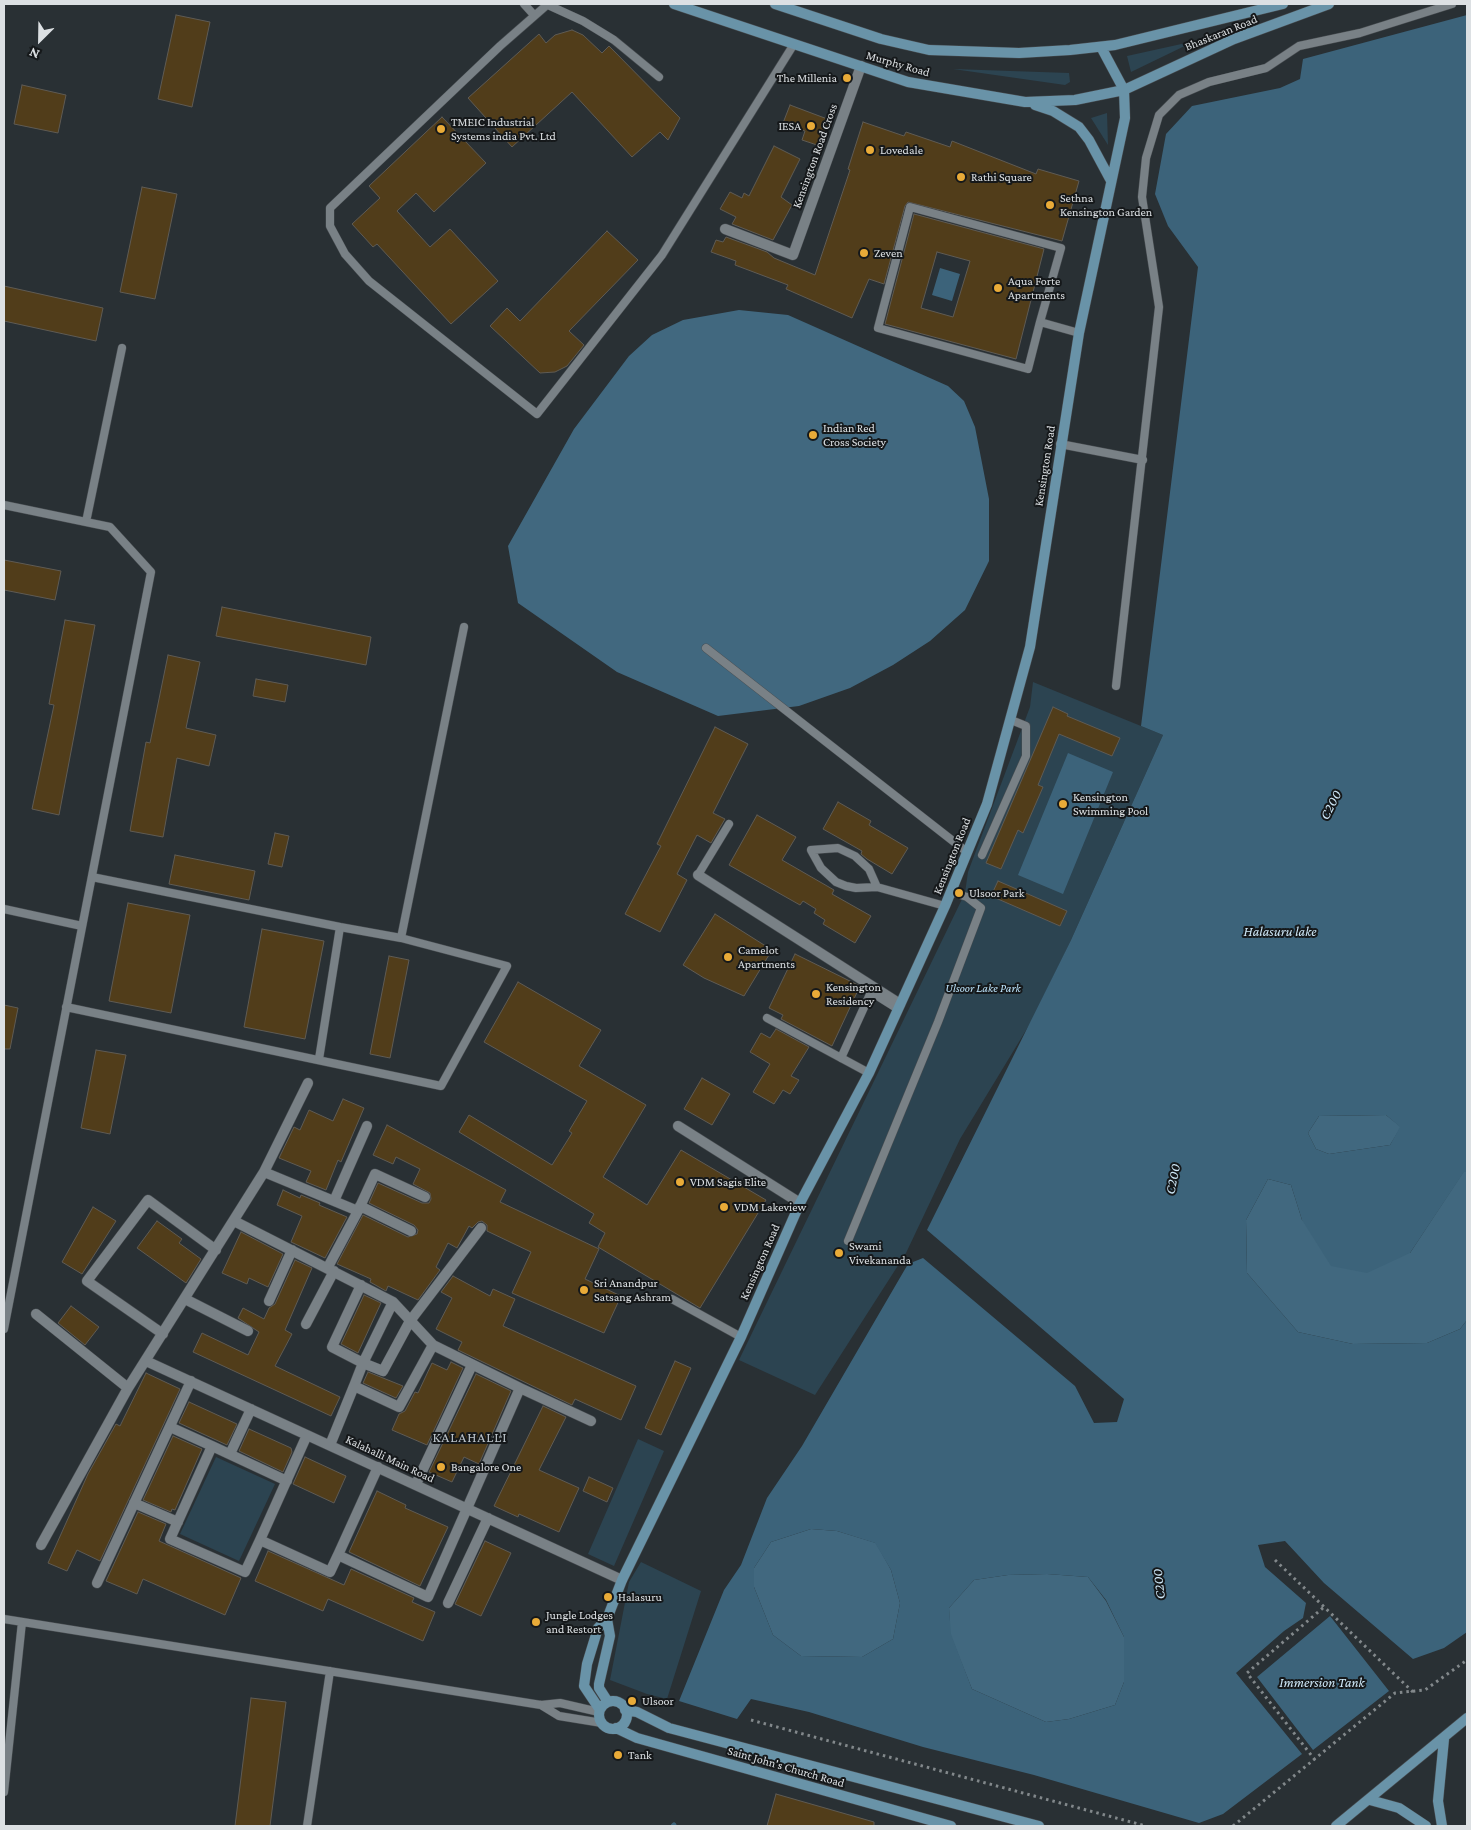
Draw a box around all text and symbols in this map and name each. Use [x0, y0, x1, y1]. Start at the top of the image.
street label: Bhaskaran Road [1183, 12, 1259, 54]
north arrow [15, 15, 65, 65]
text: N [27, 45, 42, 63]
street label: Murphy Road [865, 48, 931, 80]
place label: The Millenia [777, 71, 837, 85]
marker: The Millenia [841, 72, 853, 84]
street label: Kensington Road Cross [789, 102, 841, 210]
place label: TMEIC Industrial Systems india Pvt. Ltd [451, 115, 556, 143]
place label: IESA [778, 119, 801, 133]
marker: IESA [805, 120, 817, 132]
marker: TMEIC Industrial Systems india Pvt. Ltd [435, 123, 447, 135]
place label: Lovedale [880, 143, 923, 157]
marker: Lovedale [864, 144, 876, 156]
place label: Rathi Square [971, 170, 1032, 184]
marker: Rathi Square [955, 171, 967, 183]
place label: Sethna Kensington Garden [1060, 191, 1152, 219]
marker: Sethna Kensington Garden [1044, 199, 1056, 211]
place label: Zeven [874, 246, 903, 260]
marker: Zeven [858, 247, 870, 259]
place label: Aqua Forte Apartments [1008, 274, 1065, 302]
marker: Aqua Forte Apartments [992, 282, 1004, 294]
place label: Indian Red Cross Society [823, 421, 886, 449]
street label: Kensington Road [1032, 425, 1058, 507]
marker: Indian Red Cross Society [807, 429, 819, 441]
water label: C200 [1317, 787, 1345, 823]
place label: Kensington Swimming Pool [1073, 790, 1148, 818]
marker: Kensington Swimming Pool [1057, 798, 1069, 810]
street label: Kensington Road [930, 816, 974, 896]
place label: Ulsoor Park [969, 886, 1024, 900]
marker: Ulsoor Park [953, 887, 965, 899]
water label: Halasuru lake [1244, 924, 1316, 940]
place label: Camelot Apartments [738, 943, 795, 971]
marker: Camelot Apartments [722, 951, 734, 963]
place label: Kensington Residency [826, 980, 881, 1008]
park label: Ulsoor Lake Park [945, 981, 1021, 995]
marker: Kensington Residency [810, 988, 822, 1000]
water label: C200 [1162, 1162, 1184, 1196]
place label: VDM Sagis Elite [690, 1175, 766, 1189]
marker: VDM Sagis Elite [674, 1176, 686, 1188]
place label: VDM Lakeview [734, 1200, 806, 1214]
marker: VDM Lakeview [718, 1201, 730, 1213]
street label: Kensington Road [737, 1222, 783, 1302]
place label: Swami Vivekananda [849, 1239, 911, 1267]
marker: Swami Vivekananda [833, 1247, 845, 1259]
place label: Sri Anandpur Satsang Ashram [594, 1276, 671, 1304]
marker: Sri Anandpur Satsang Ashram [578, 1284, 590, 1296]
district label: KALAHALLI [431, 1430, 509, 1446]
street label: Kalahalli Main Road [343, 1432, 437, 1486]
place label: Bangalore One [451, 1460, 521, 1474]
marker: Bangalore One [435, 1461, 447, 1473]
water label: C200 [1149, 1568, 1169, 1600]
place label: Halasuru [618, 1590, 662, 1604]
marker: Halasuru [602, 1591, 614, 1603]
place label: Jungle Lodges and Restort [546, 1608, 613, 1636]
marker: Jungle Lodges and Restort [530, 1616, 542, 1628]
water label: Immersion Tank [1279, 1675, 1365, 1691]
place label: Ulsoor [642, 1694, 674, 1708]
marker: Ulsoor [626, 1695, 638, 1707]
street label: Saint John's Church Road [726, 1743, 846, 1791]
place label: Tank [628, 1748, 652, 1762]
marker: Tank [612, 1749, 624, 1761]

